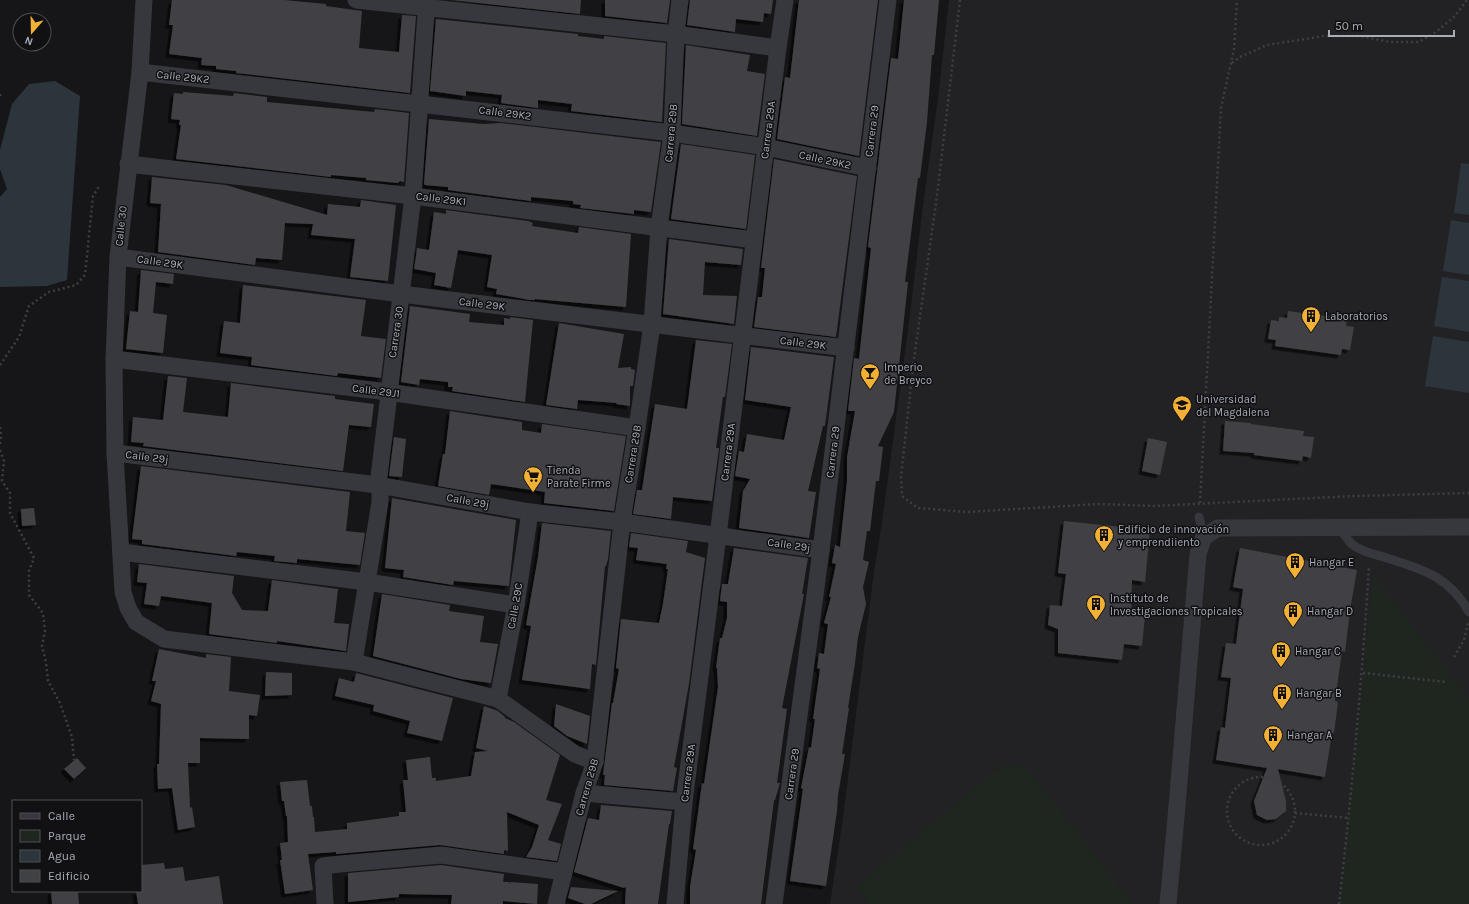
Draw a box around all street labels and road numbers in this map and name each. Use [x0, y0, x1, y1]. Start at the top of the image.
street label: Calle 29K2 [156, 68, 210, 86]
street label: Carrera 29A [758, 100, 778, 160]
street label: Calle 29K2 [478, 103, 532, 123]
street label: Carrera 29B [662, 103, 680, 163]
street label: Carrera 29 [862, 104, 882, 158]
street label: Calle 29K2 [798, 148, 852, 172]
street label: Calle 29K1 [415, 189, 467, 209]
street label: Calle 30 [112, 205, 130, 247]
street label: Calle 29K [136, 252, 184, 272]
street label: Calle 29K [458, 295, 506, 313]
street label: Carrera 30 [386, 305, 406, 359]
street label: Calle 29K [779, 334, 827, 352]
street label: Calle 29J1 [351, 382, 401, 400]
street label: Carrera 29A [718, 422, 738, 482]
street label: Carrera 29B [622, 424, 644, 484]
street label: Carrera 29 [823, 425, 843, 479]
street label: Calle 29j [125, 448, 169, 466]
street label: Calle 29j [445, 491, 491, 511]
street label: Calle 29j [767, 536, 811, 554]
street label: Calle 29C [505, 582, 526, 630]
street label: Carrera 29A [678, 743, 698, 803]
street label: Carrera 29 [782, 747, 802, 801]
street label: Carrera 29B [573, 757, 601, 817]

